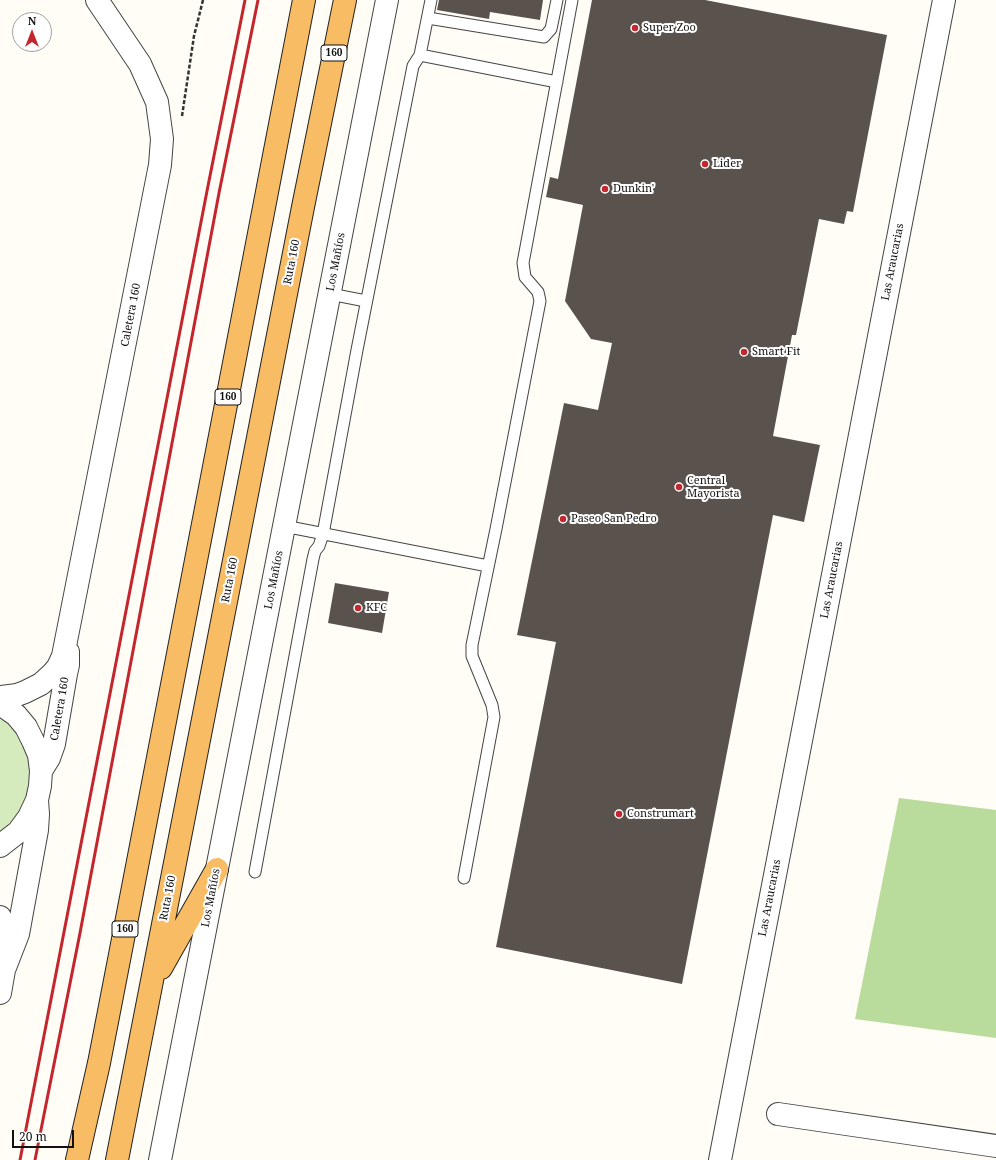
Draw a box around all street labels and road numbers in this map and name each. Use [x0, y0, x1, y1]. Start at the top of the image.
road number: 160 [321, 45, 347, 61]
street label: Las Araucarias [879, 222, 907, 302]
street label: Los Mañíos [324, 232, 348, 292]
street label: Ruta 160 [281, 238, 303, 286]
street label: Caletera 160 [118, 282, 144, 348]
road number: 160 [215, 389, 241, 405]
street label: Las Araucarias [818, 540, 846, 620]
street label: Los Mañíos [262, 550, 286, 610]
street label: Ruta 160 [219, 556, 241, 604]
street label: Caletera 160 [48, 676, 72, 742]
street label: Las Araucarias [756, 858, 784, 938]
street label: Los Mañíos [199, 868, 223, 928]
street label: Ruta 160 [157, 874, 179, 922]
road number: 160 [112, 921, 138, 937]

